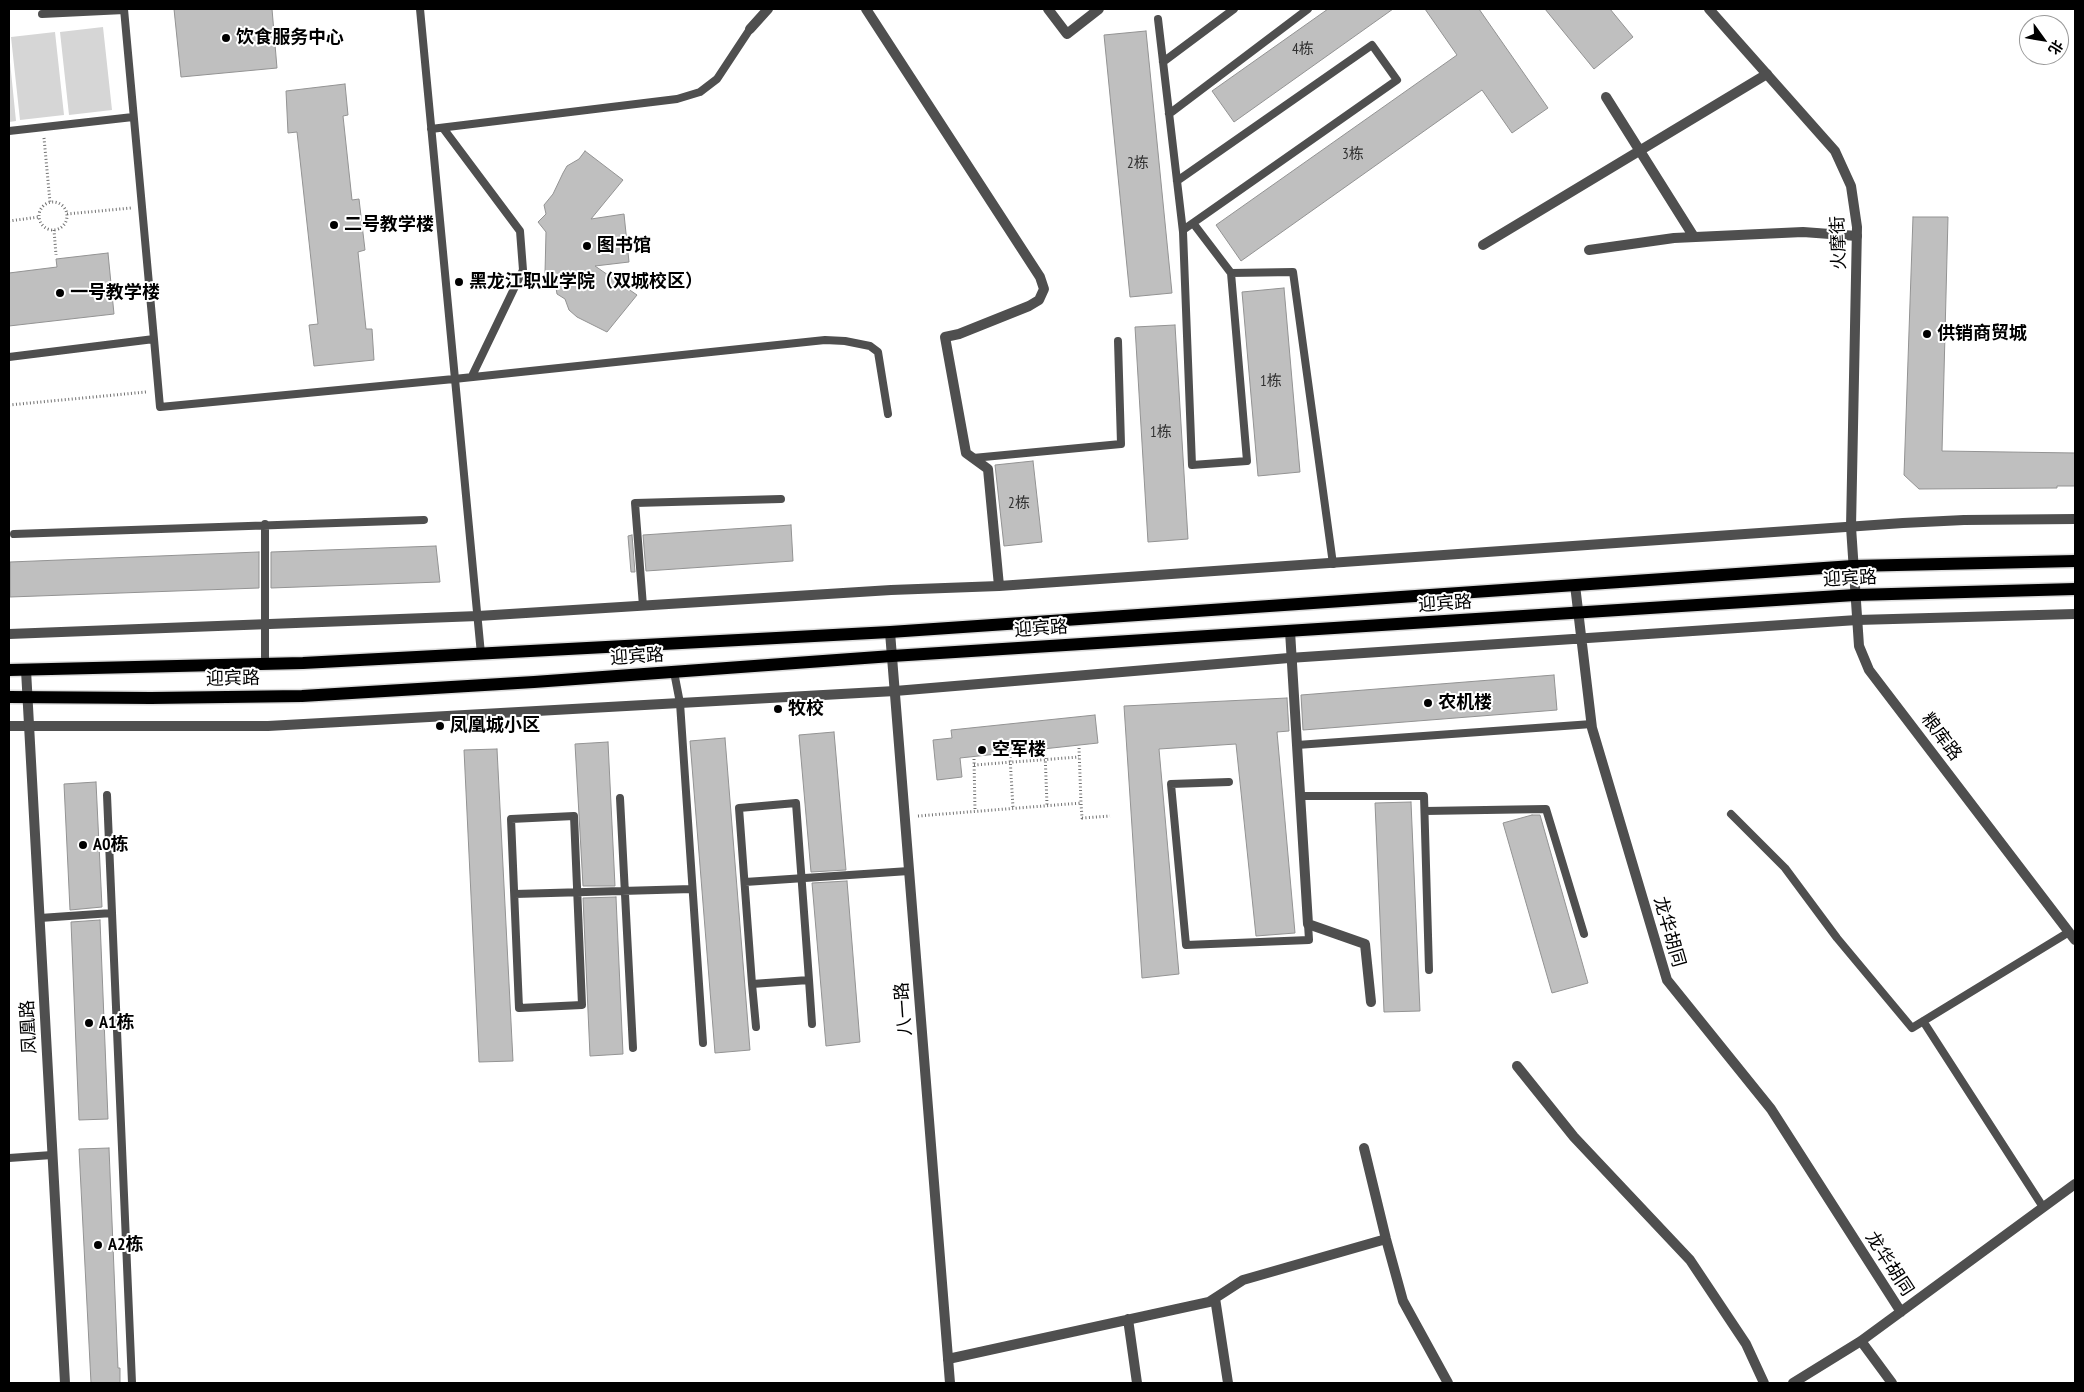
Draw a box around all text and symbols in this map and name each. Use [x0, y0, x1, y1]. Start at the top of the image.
north arrow [2019, 15, 2069, 65]
place label: 饮食服务中心 [236, 27, 344, 49]
marker: 饮食服务中心 [220, 32, 232, 44]
text: 北 [2045, 37, 2067, 58]
house number: 4栋 [1292, 41, 1314, 59]
house number: 3栋 [1342, 146, 1364, 164]
house number: 2栋 [1127, 155, 1149, 173]
place label: 二号教学楼 [344, 214, 434, 236]
street label: 火摩街 [1827, 216, 1851, 270]
marker: 二号教学楼 [328, 219, 340, 231]
place label: 图书馆 [597, 235, 651, 257]
marker: 图书馆 [581, 240, 593, 252]
place label: 黑龙江职业学院（双城校区） [469, 271, 703, 293]
marker: 黑龙江职业学院（双城校区） [453, 276, 465, 288]
place label: 一号教学楼 [70, 282, 160, 304]
marker: 一号教学楼 [54, 287, 66, 299]
place label: 供销商贸城 [1937, 323, 2027, 345]
marker: 供销商贸城 [1921, 328, 1933, 340]
house number: 1栋 [1260, 373, 1282, 391]
house number: 1栋 [1150, 424, 1172, 442]
house number: 2栋 [1008, 495, 1030, 513]
street label: 迎宾路 [1822, 567, 1878, 591]
street label: 迎宾路 [1417, 591, 1473, 617]
street label: 迎宾路 [1013, 616, 1069, 642]
street label: 迎宾路 [609, 644, 665, 670]
street label: 迎宾路 [206, 668, 260, 690]
place label: 农机楼 [1438, 692, 1492, 714]
marker: 农机楼 [1422, 697, 1434, 709]
place label: 牧校 [788, 698, 824, 720]
marker: 牧校 [772, 703, 784, 715]
street label: 粮库路 [1916, 709, 1966, 765]
place label: 凤凰城小区 [450, 715, 540, 737]
marker: 凤凰城小区 [434, 720, 446, 732]
place label: 空军楼 [992, 739, 1046, 761]
marker: 空军楼 [976, 744, 988, 756]
place label: A0栋 [93, 834, 129, 856]
marker: A0栋 [77, 839, 89, 851]
street label: 龙华胡同 [1649, 894, 1689, 970]
street label: 八一路 [891, 981, 917, 1037]
street label: 凤凰路 [17, 999, 41, 1055]
place label: A1栋 [99, 1012, 135, 1034]
marker: A1栋 [83, 1017, 95, 1029]
street label: 龙华胡同 [1860, 1228, 1918, 1300]
place label: A2栋 [108, 1234, 144, 1256]
marker: A2栋 [92, 1239, 104, 1251]

